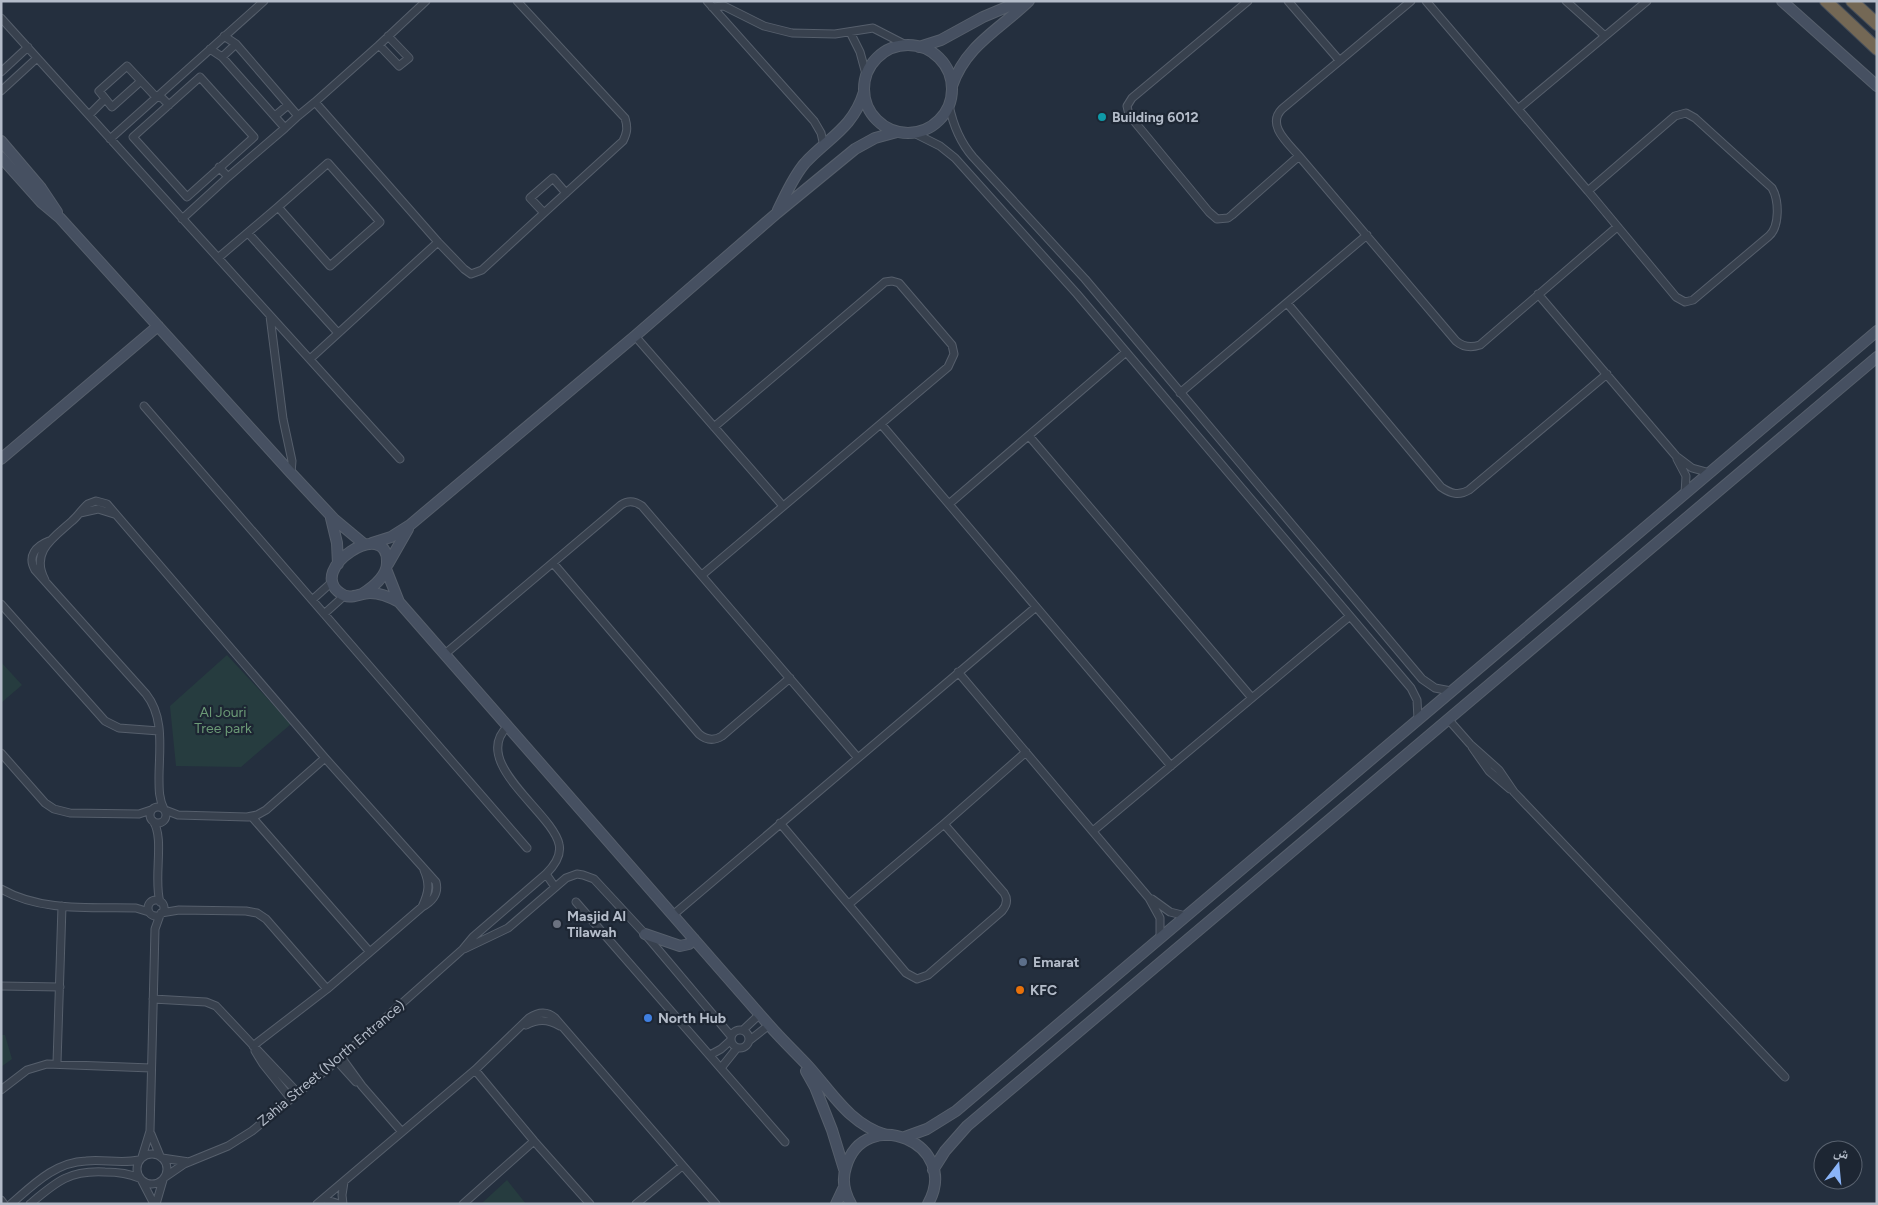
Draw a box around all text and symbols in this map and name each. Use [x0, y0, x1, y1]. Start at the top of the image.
place label: Building 6012 [1112, 109, 1199, 126]
marker: Building 6012 [1096, 111, 1108, 123]
park label: Al Jouri Tree park [194, 704, 252, 737]
place label: Masjid Al Tilawah [567, 908, 626, 941]
marker: Masjid Al Tilawah [551, 918, 563, 930]
place label: Emarat [1033, 954, 1080, 971]
marker: Emarat [1017, 956, 1029, 968]
place label: KFC [1030, 982, 1057, 999]
marker: KFC [1014, 984, 1026, 996]
street label: Zahia Street (North Entrance) [254, 997, 408, 1130]
place label: North Hub [658, 1010, 726, 1027]
marker: North Hub [642, 1012, 654, 1024]
north arrow [1813, 1140, 1863, 1190]
text: ش [1832, 1143, 1851, 1163]

